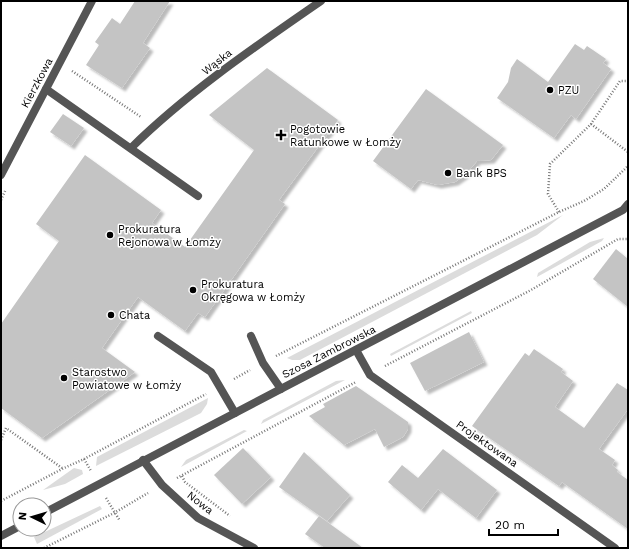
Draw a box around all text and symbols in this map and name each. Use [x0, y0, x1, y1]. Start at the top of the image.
street label: Wąska [199, 46, 235, 78]
street label: Kierzkowa [18, 56, 56, 110]
place label: PZU [558, 84, 579, 97]
marker: PZU [545, 85, 555, 95]
place label: Pogotowie Ratunkowe w Łomży [290, 123, 401, 149]
marker: Pogotowie Ratunkowe w Łomży [275, 129, 287, 141]
place label: Bank BPS [456, 167, 507, 180]
marker: Bank BPS [443, 168, 453, 178]
place label: Prokuratura Rejonowa w Łomży [118, 223, 221, 249]
marker: Prokuratura Rejonowa w Łomży [105, 230, 115, 240]
place label: Prokuratura Okręgowa w Łomży [201, 278, 305, 304]
marker: Prokuratura Okręgowa w Łomży [188, 285, 198, 295]
place label: Chata [119, 309, 150, 322]
marker: Chata [106, 310, 116, 320]
street label: Szosa Zambrowska [280, 323, 378, 381]
place label: Starostwo Powiatowe w Łomży [72, 366, 181, 392]
marker: Starostwo Powiatowe w Łomży [59, 373, 69, 383]
street label: Projektowana [454, 418, 520, 470]
street label: Nowa [184, 489, 216, 517]
north arrow [12, 497, 52, 537]
scale bar [489, 511, 558, 537]
text: N [16, 512, 29, 521]
text: 20 m [495, 518, 525, 532]

